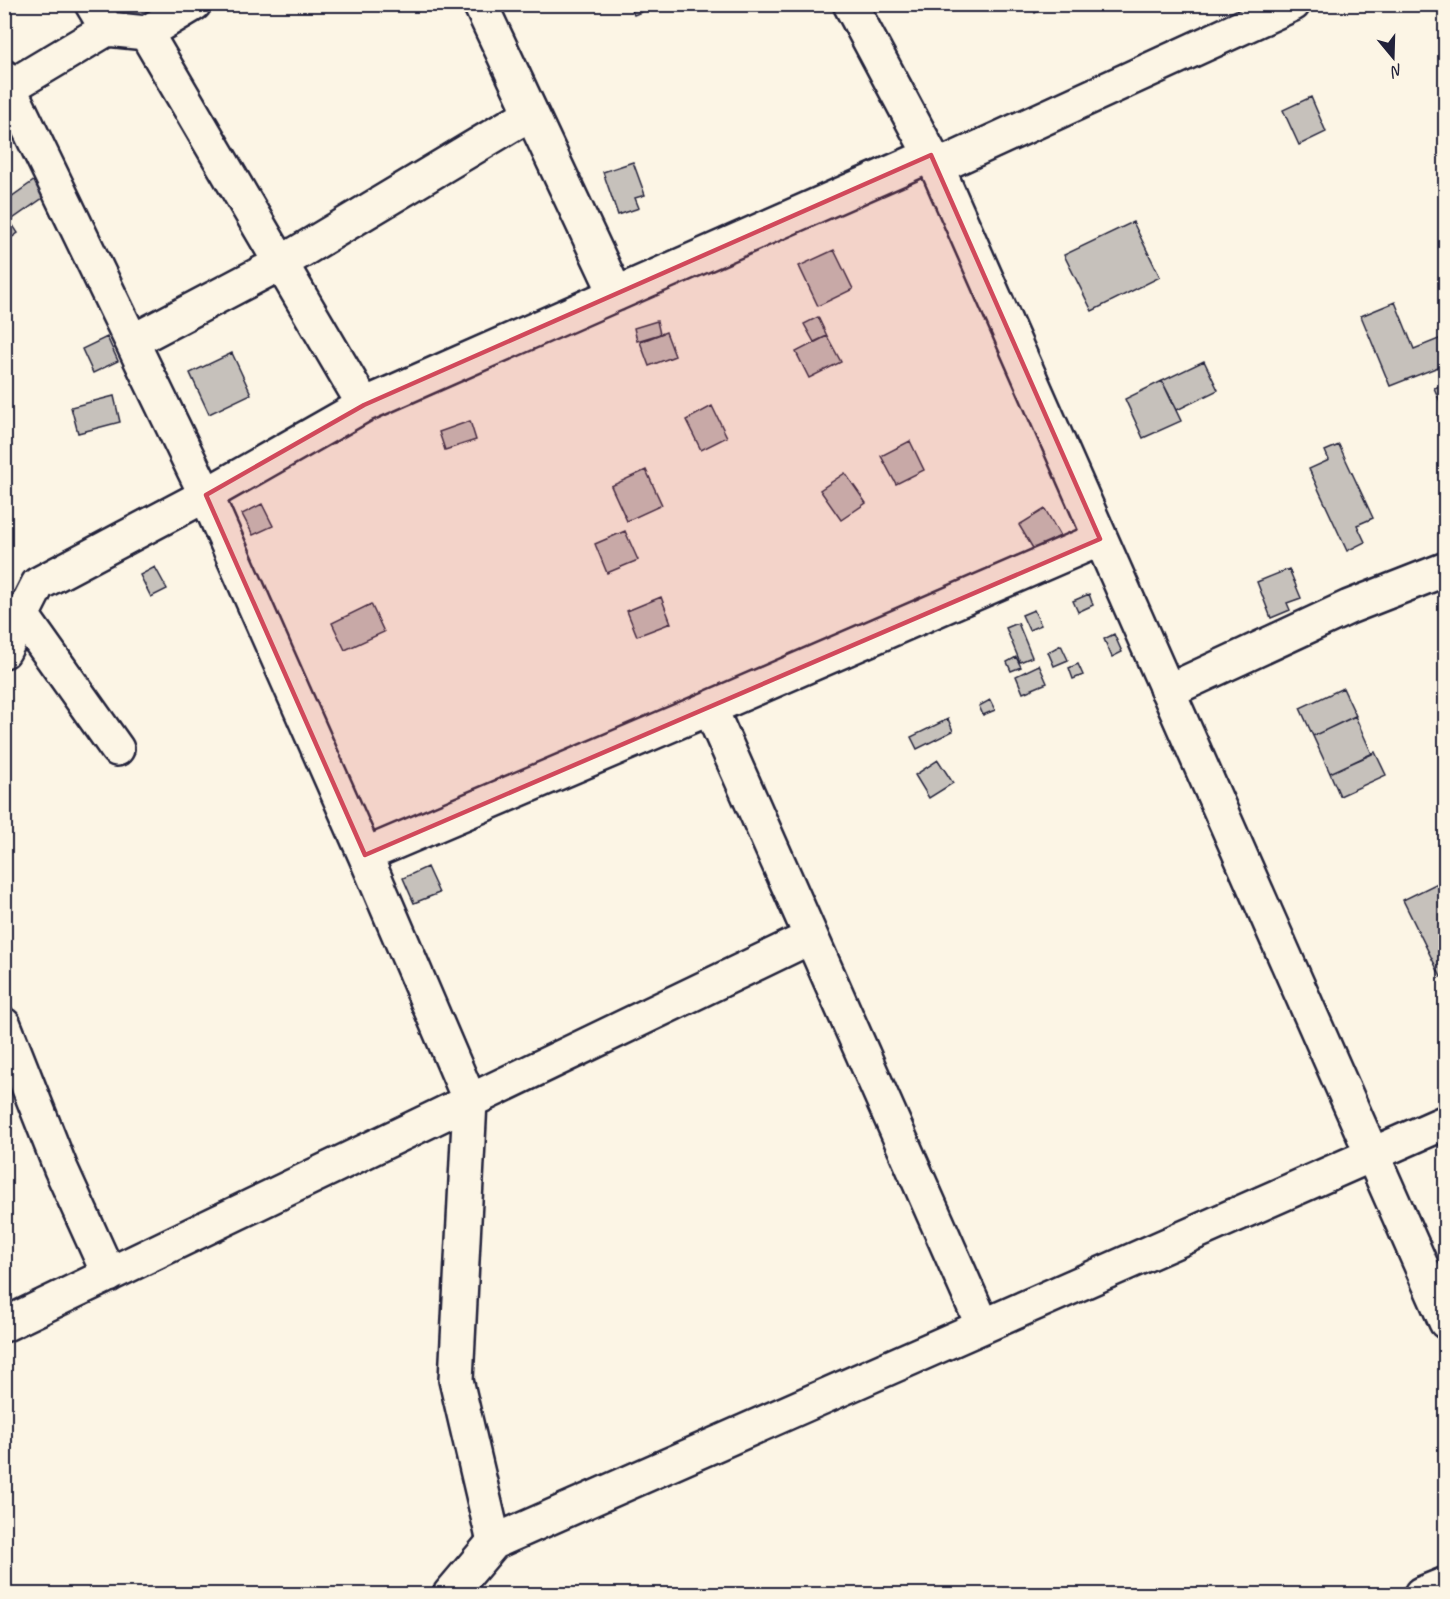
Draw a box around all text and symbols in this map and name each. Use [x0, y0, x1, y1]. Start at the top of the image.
north arrow [1363, 27, 1423, 87]
text: N [1387, 59, 1405, 82]

